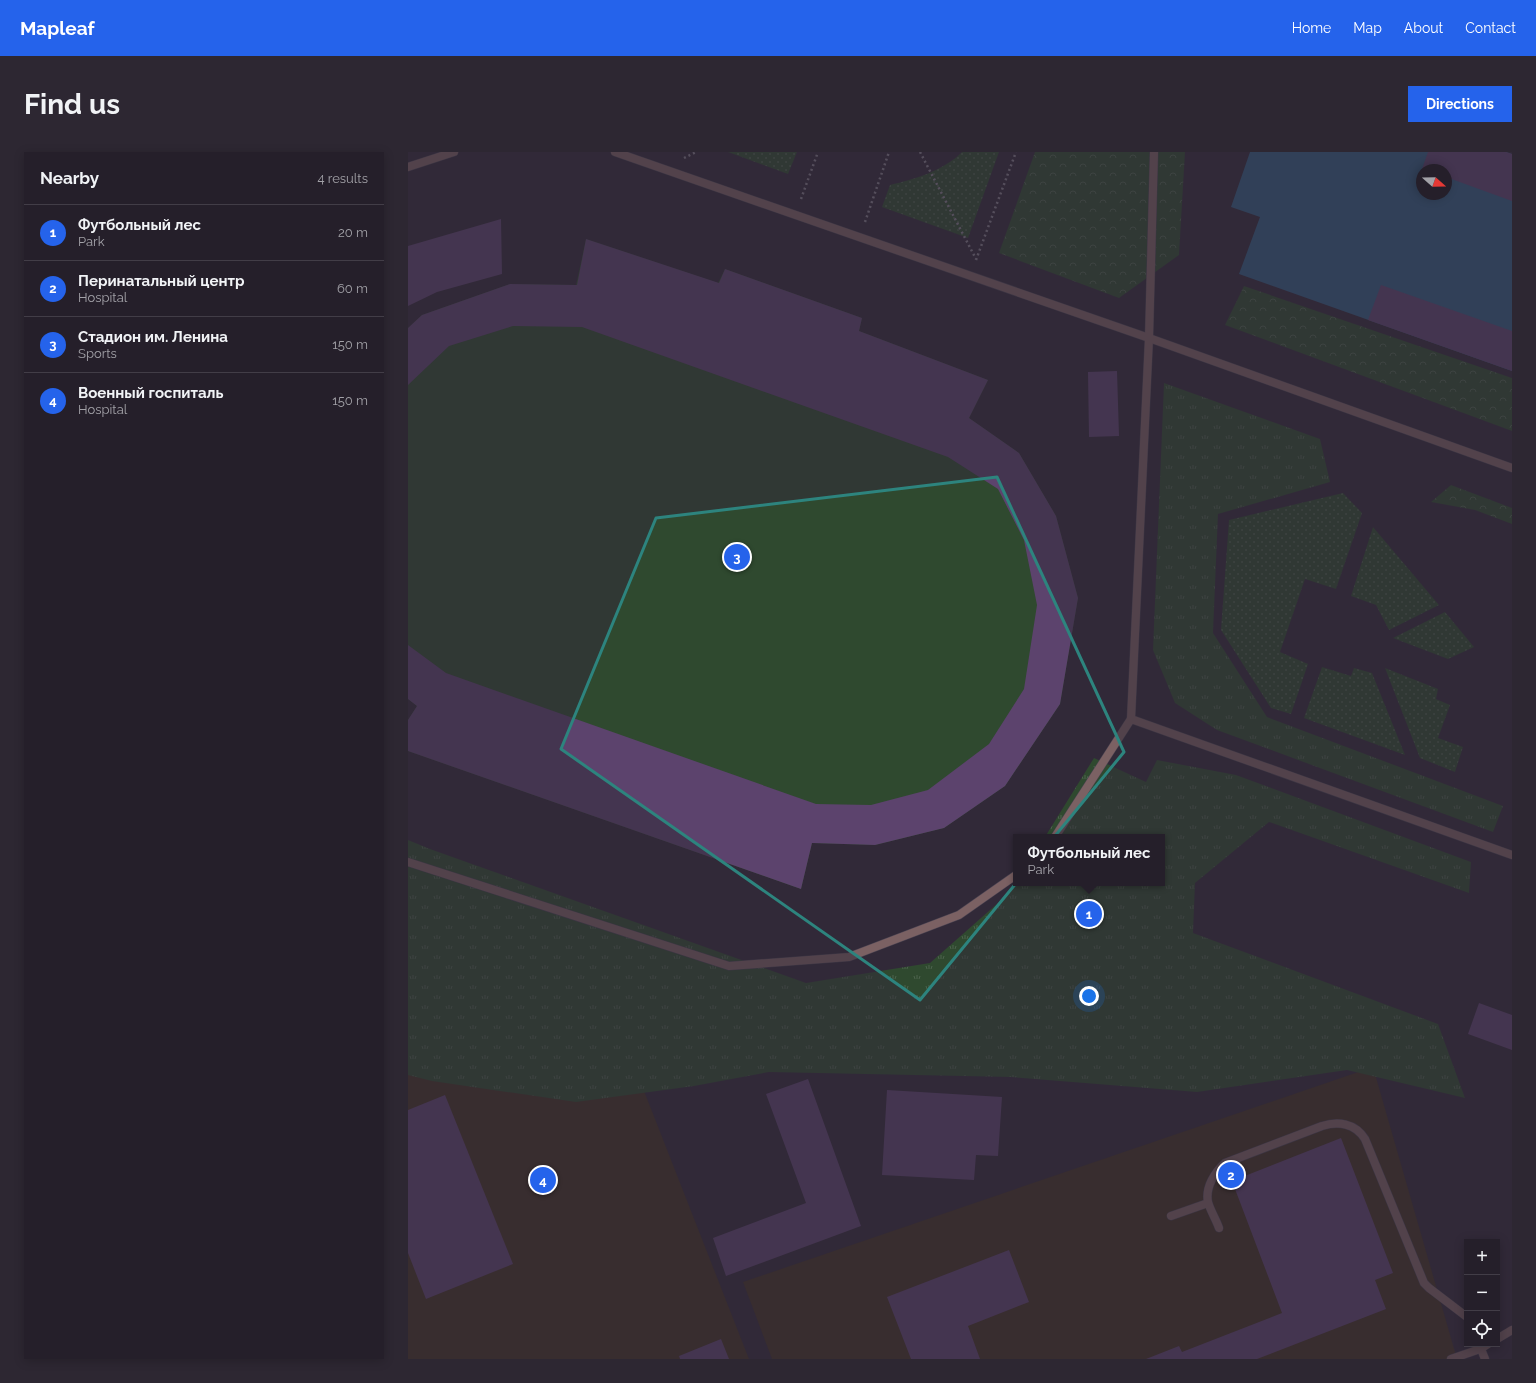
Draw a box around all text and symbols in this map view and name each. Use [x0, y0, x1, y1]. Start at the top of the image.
text: Mapleaf [20, 17, 95, 39]
text: Home [1292, 20, 1331, 36]
text: Map [1353, 20, 1382, 36]
text: About [1404, 20, 1443, 36]
text: Contact [1465, 20, 1516, 36]
button: Directions [1408, 86, 1512, 122]
text: Find us [24, 88, 120, 121]
north arrow [1416, 164, 1452, 200]
text: Nearby [40, 168, 99, 188]
text: 4 results [317, 171, 368, 186]
text: Футбольный лес [78, 216, 201, 234]
text: 1 [50, 225, 56, 240]
text: 20 m [338, 225, 368, 240]
text: Park [78, 234, 105, 249]
text: Перинатальный центр [78, 272, 245, 290]
text: 2 [49, 281, 57, 296]
text: 60 m [337, 281, 368, 296]
text: Hospital [78, 290, 127, 305]
text: Стадион им. Ленина [78, 328, 228, 346]
text: 3 [49, 337, 57, 352]
text: 150 m [332, 337, 368, 352]
text: Sports [78, 346, 117, 361]
text: Военный госпиталь [78, 384, 223, 402]
text: 4 [49, 393, 57, 408]
text: 150 m [332, 393, 368, 408]
text: Hospital [78, 402, 127, 417]
pin: 3 [724, 542, 750, 572]
popup [1013, 834, 1165, 886]
text: Футбольный лес [1028, 844, 1150, 862]
text: Park [1028, 862, 1054, 877]
pin: 1 [1076, 899, 1102, 929]
your location [1079, 986, 1099, 1006]
pin: 2 [1218, 1160, 1244, 1190]
pin: 4 [530, 1165, 556, 1195]
map controls [1464, 1239, 1500, 1347]
button: + [1464, 1239, 1500, 1275]
button: − [1464, 1275, 1500, 1311]
button: locate [1464, 1311, 1500, 1347]

